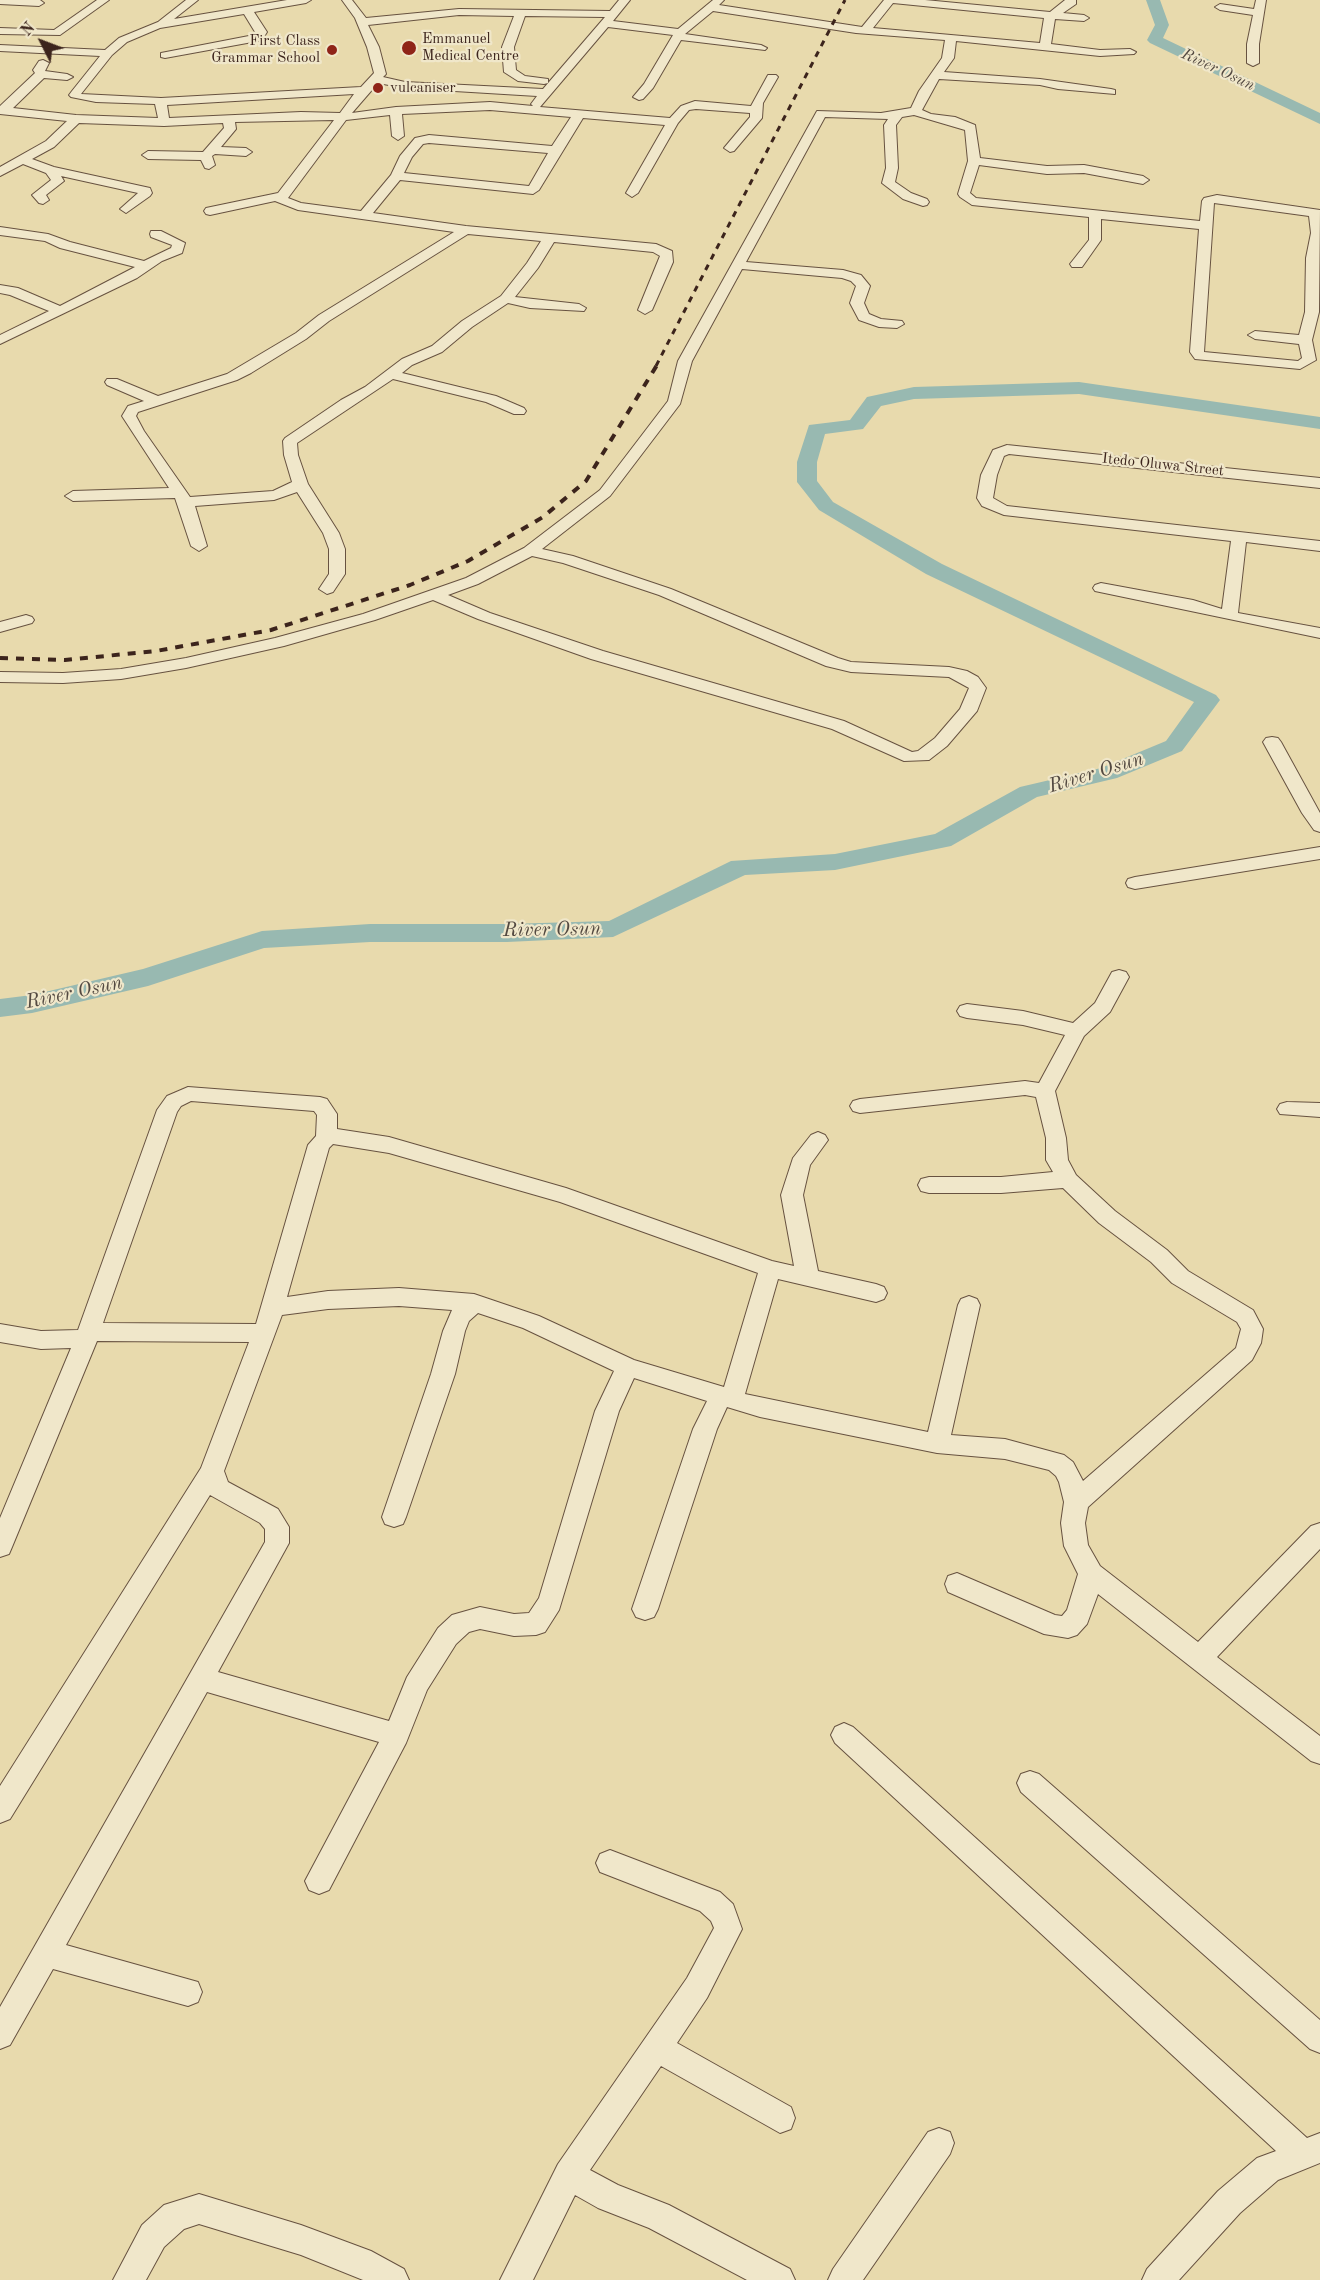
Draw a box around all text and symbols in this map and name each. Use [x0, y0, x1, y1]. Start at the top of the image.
north arrow [12, 12, 72, 72]
text: N [19, 20, 39, 40]
place label: Emmanuel Medical Centre [422, 30, 519, 65]
place label: First Class Grammar School [211, 32, 320, 67]
marker: Emmanuel Medical Centre [400, 39, 418, 57]
marker: First Class Grammar School [325, 43, 339, 57]
water label: River Osun [1178, 45, 1258, 95]
place label: vulcaniser [390, 79, 456, 97]
marker: vulcaniser [371, 81, 385, 95]
street label: Itedo Oluwa Street [1101, 450, 1225, 480]
water label: River Osun [1045, 747, 1147, 799]
water label: River Osun [503, 917, 601, 943]
water label: River Osun [23, 971, 125, 1015]

